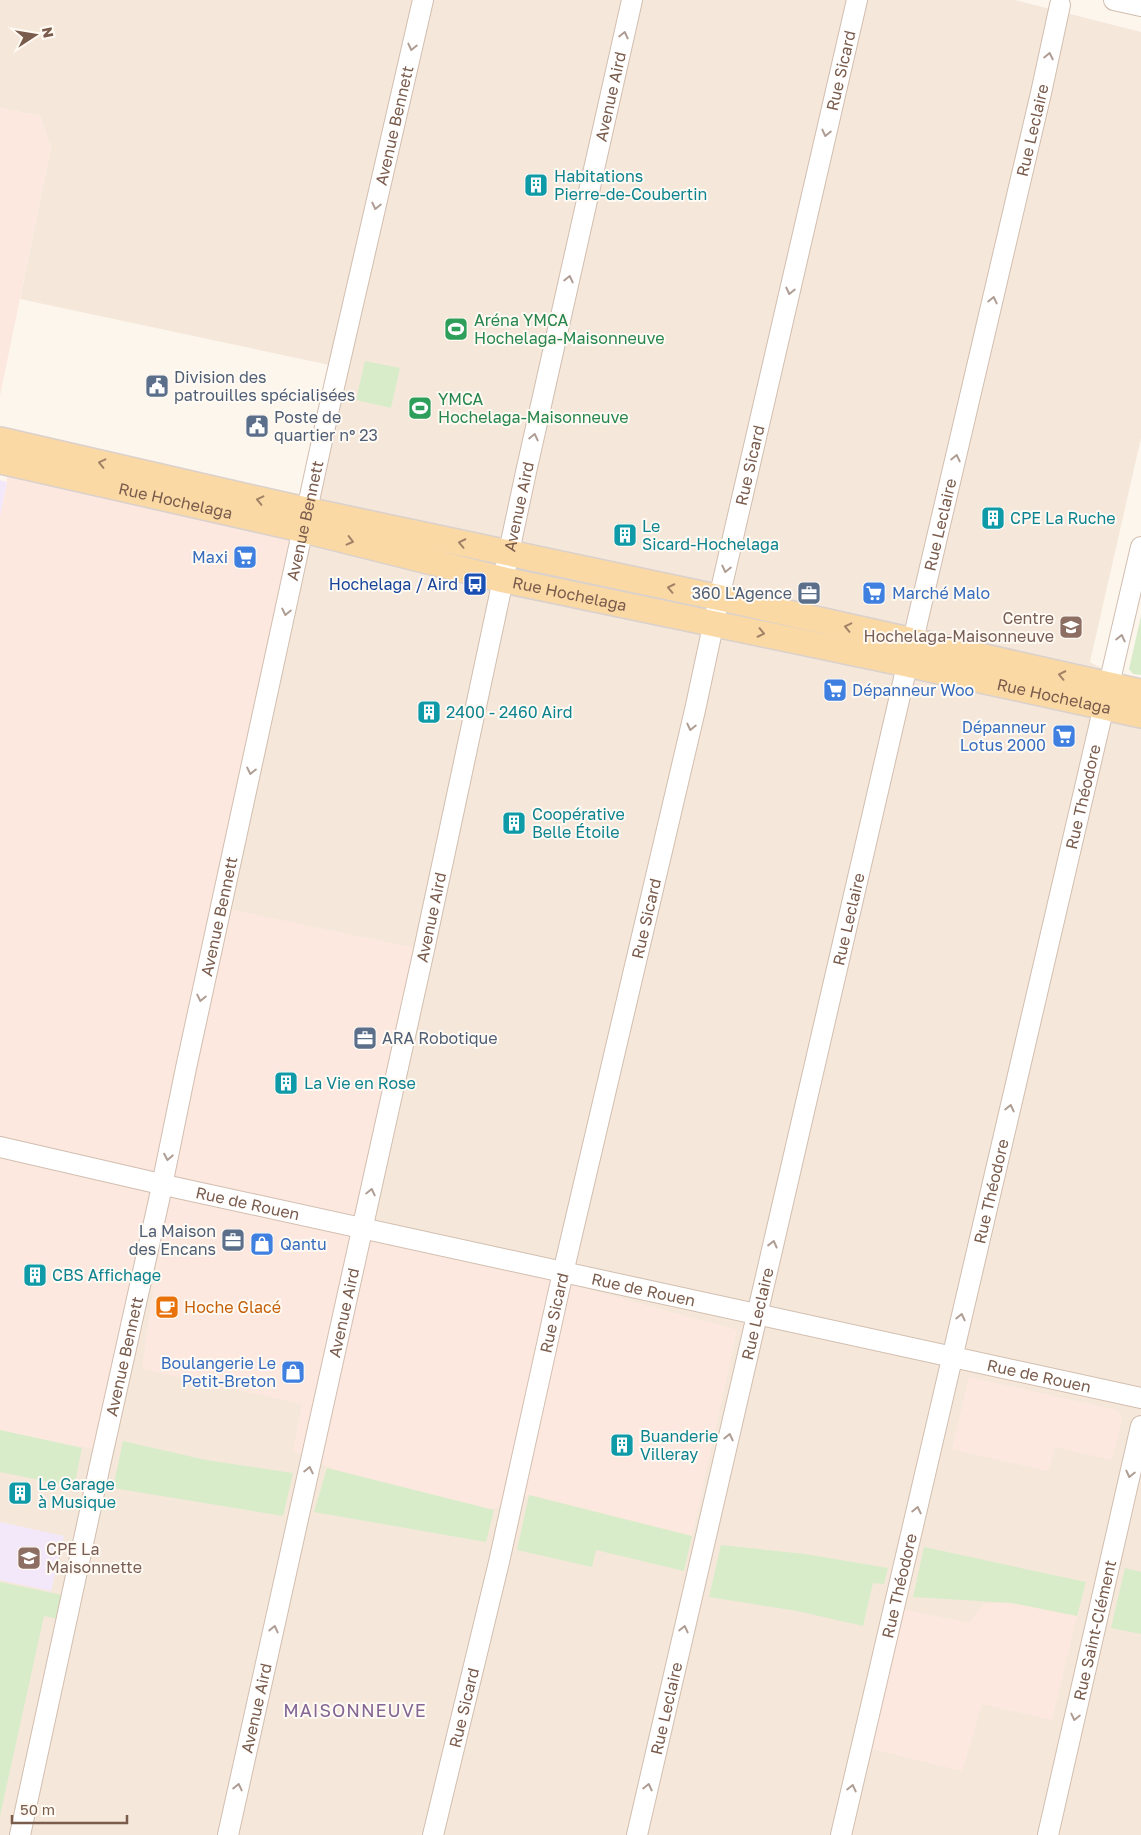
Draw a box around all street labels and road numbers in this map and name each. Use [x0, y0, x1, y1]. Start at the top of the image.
street label: Rue Sicard [822, 28, 860, 113]
street label: Avenue Aird [591, 50, 630, 143]
street label: Avenue Bennett [371, 64, 418, 187]
street label: Rue Leclaire [1012, 82, 1053, 178]
street label: Rue Sicard [731, 423, 769, 507]
street label: Avenue Bennett [282, 459, 327, 582]
street label: Avenue Aird [499, 460, 538, 553]
street label: Rue Leclaire [920, 476, 960, 573]
street label: Rue Hochelaga [117, 478, 234, 523]
street label: Rue Hochelaga [511, 572, 629, 615]
street label: Rue Hochelaga [995, 674, 1113, 718]
street label: Rue Théodore [1061, 742, 1105, 851]
street label: Avenue Bennett [196, 854, 242, 978]
street label: Avenue Aird [412, 870, 450, 964]
street label: Rue Leclaire [828, 871, 869, 967]
street label: Rue Sicard [627, 876, 665, 961]
street label: Rue Théodore [969, 1137, 1013, 1246]
street label: Rue de Rouen [194, 1182, 302, 1224]
street label: Rue Leclaire [737, 1265, 778, 1362]
street label: Avenue Aird [324, 1266, 363, 1359]
street label: Rue de Rouen [590, 1268, 697, 1311]
street label: Rue Sicard [535, 1271, 573, 1355]
street label: Avenue Bennett [101, 1294, 147, 1418]
street label: Rue de Rouen [985, 1355, 1093, 1397]
street label: Rue Théodore [877, 1531, 921, 1640]
street label: Rue Saint-Clément [1069, 1558, 1120, 1703]
street label: Rue Leclaire [646, 1660, 687, 1757]
street label: Avenue Aird [236, 1661, 276, 1755]
street label: Rue Sicard [444, 1666, 483, 1750]

